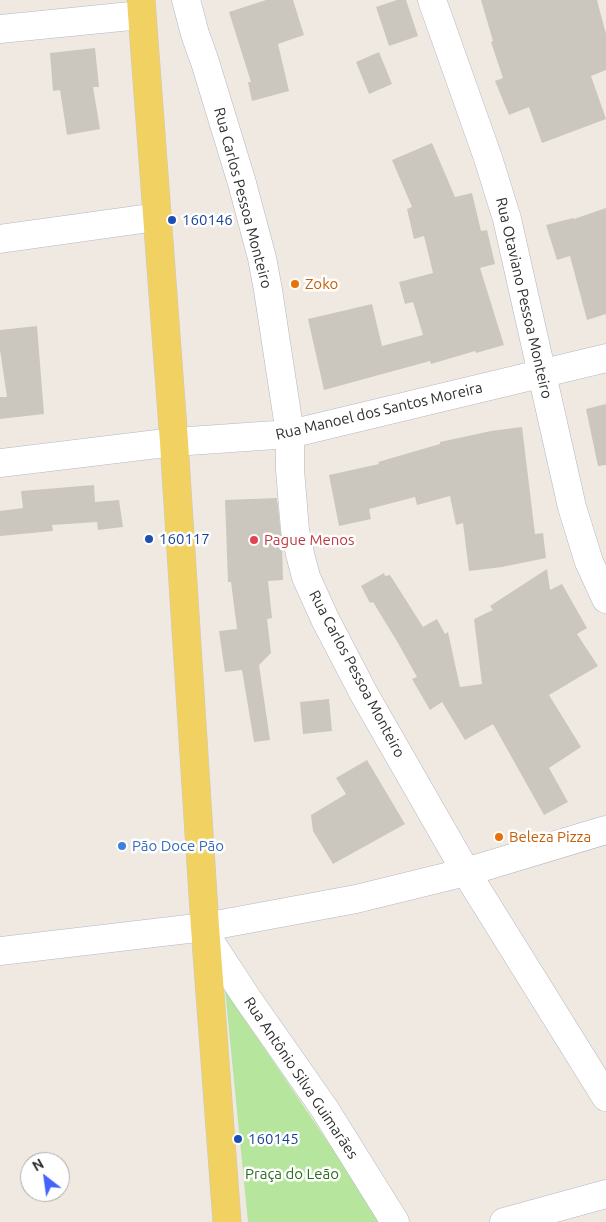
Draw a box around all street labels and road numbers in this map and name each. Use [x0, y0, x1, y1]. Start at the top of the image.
street label: Rua Carlos Pessoa Monteiro [210, 105, 276, 291]
street label: Rua Otaviano Pessoa Monteiro [492, 196, 556, 400]
street label: Rua Manoel dos Santos Moreira [274, 378, 484, 444]
street label: Rua Carlos Pessoa Monteiro [305, 587, 409, 761]
street label: Rua Antônio Silva Guimarães [240, 994, 362, 1162]

